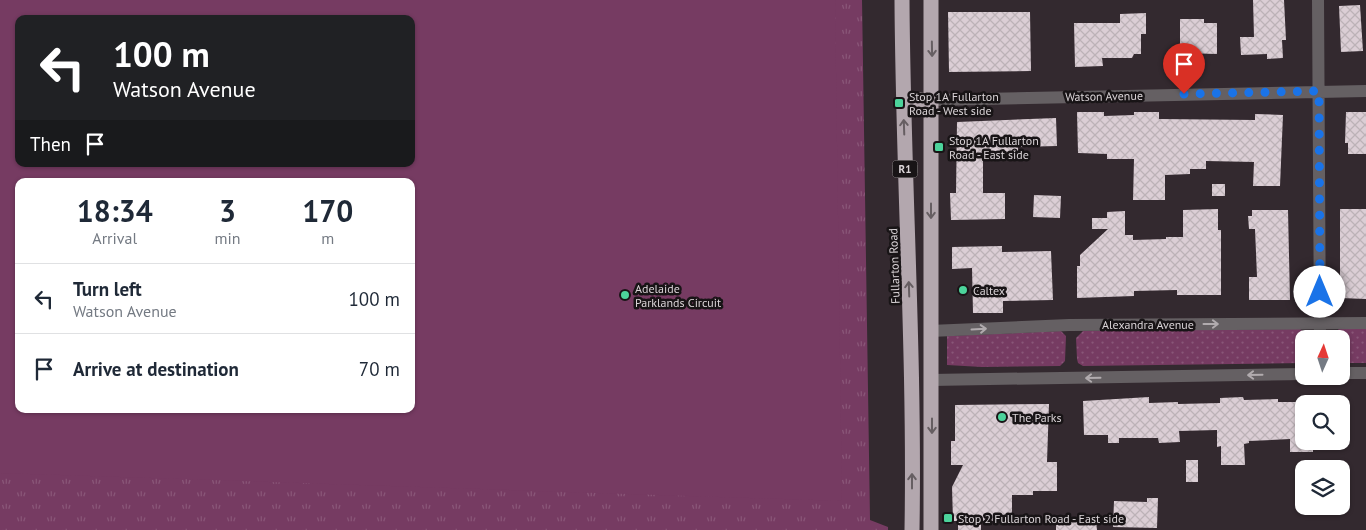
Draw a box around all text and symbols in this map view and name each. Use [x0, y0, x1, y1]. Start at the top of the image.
text: 100 m [113, 31, 210, 77]
icon: left [30, 35, 95, 100]
one-way arrow [927, 40, 936, 56]
pin [1163, 43, 1205, 94]
icon: arrive [1170, 50, 1198, 78]
text: Watson Avenue [113, 75, 256, 103]
street label: Watson Avenue [1065, 88, 1143, 104]
place label: Stop 1A Fullarton Road - West side [909, 89, 999, 118]
marker: Stop 1A Fullarton Road - West side [893, 97, 905, 109]
one-way arrow [899, 119, 908, 135]
icon: arrive [81, 130, 109, 158]
text: Then [30, 132, 71, 156]
place label: Stop 1A Fullarton Road - East side [949, 133, 1039, 162]
marker: Stop 1A Fullarton Road - East side [933, 141, 945, 153]
road number: R1 [892, 160, 918, 178]
text: 18:34 [77, 191, 153, 230]
text: 3 [219, 191, 236, 230]
text: 170 [302, 191, 353, 230]
one-way arrow [926, 202, 936, 219]
text: Arrival [92, 228, 137, 248]
text: min [215, 228, 241, 248]
text: m [321, 228, 334, 248]
street label: Fullarton Road [885, 228, 903, 304]
position arrow [1293, 265, 1345, 317]
text: Turn left [73, 277, 142, 301]
place label: Adelaide Parklands Circuit [635, 281, 721, 310]
one-way arrow [905, 281, 914, 297]
place label: Caltex [973, 283, 1005, 298]
marker: Caltex [957, 284, 969, 296]
icon: left [30, 285, 58, 313]
text: 100 m [348, 287, 400, 311]
marker: Adelaide Parklands Circuit [619, 289, 631, 301]
text: Watson Avenue [73, 301, 177, 321]
street label: Alexandra Avenue [1102, 317, 1194, 332]
one-way arrow [1203, 319, 1219, 329]
one-way arrow [971, 324, 987, 333]
north arrow [1295, 330, 1350, 385]
map controls [1295, 330, 1350, 515]
icon: arrive [30, 355, 58, 383]
text: Arrive at destination [73, 357, 239, 381]
text: 70 m [359, 357, 400, 381]
one-way arrow [1247, 370, 1264, 380]
one-way arrow [1085, 374, 1101, 383]
button: search [1295, 395, 1350, 450]
place label: The Parks [1012, 410, 1062, 425]
marker: The Parks [996, 411, 1008, 423]
one-way arrow [927, 418, 936, 434]
button: layers [1295, 460, 1350, 515]
one-way arrow [907, 474, 917, 490]
place label: Stop 2 Fullarton Road - East side [958, 511, 1124, 526]
marker: Stop 2 Fullarton Road - East side [942, 512, 954, 524]

